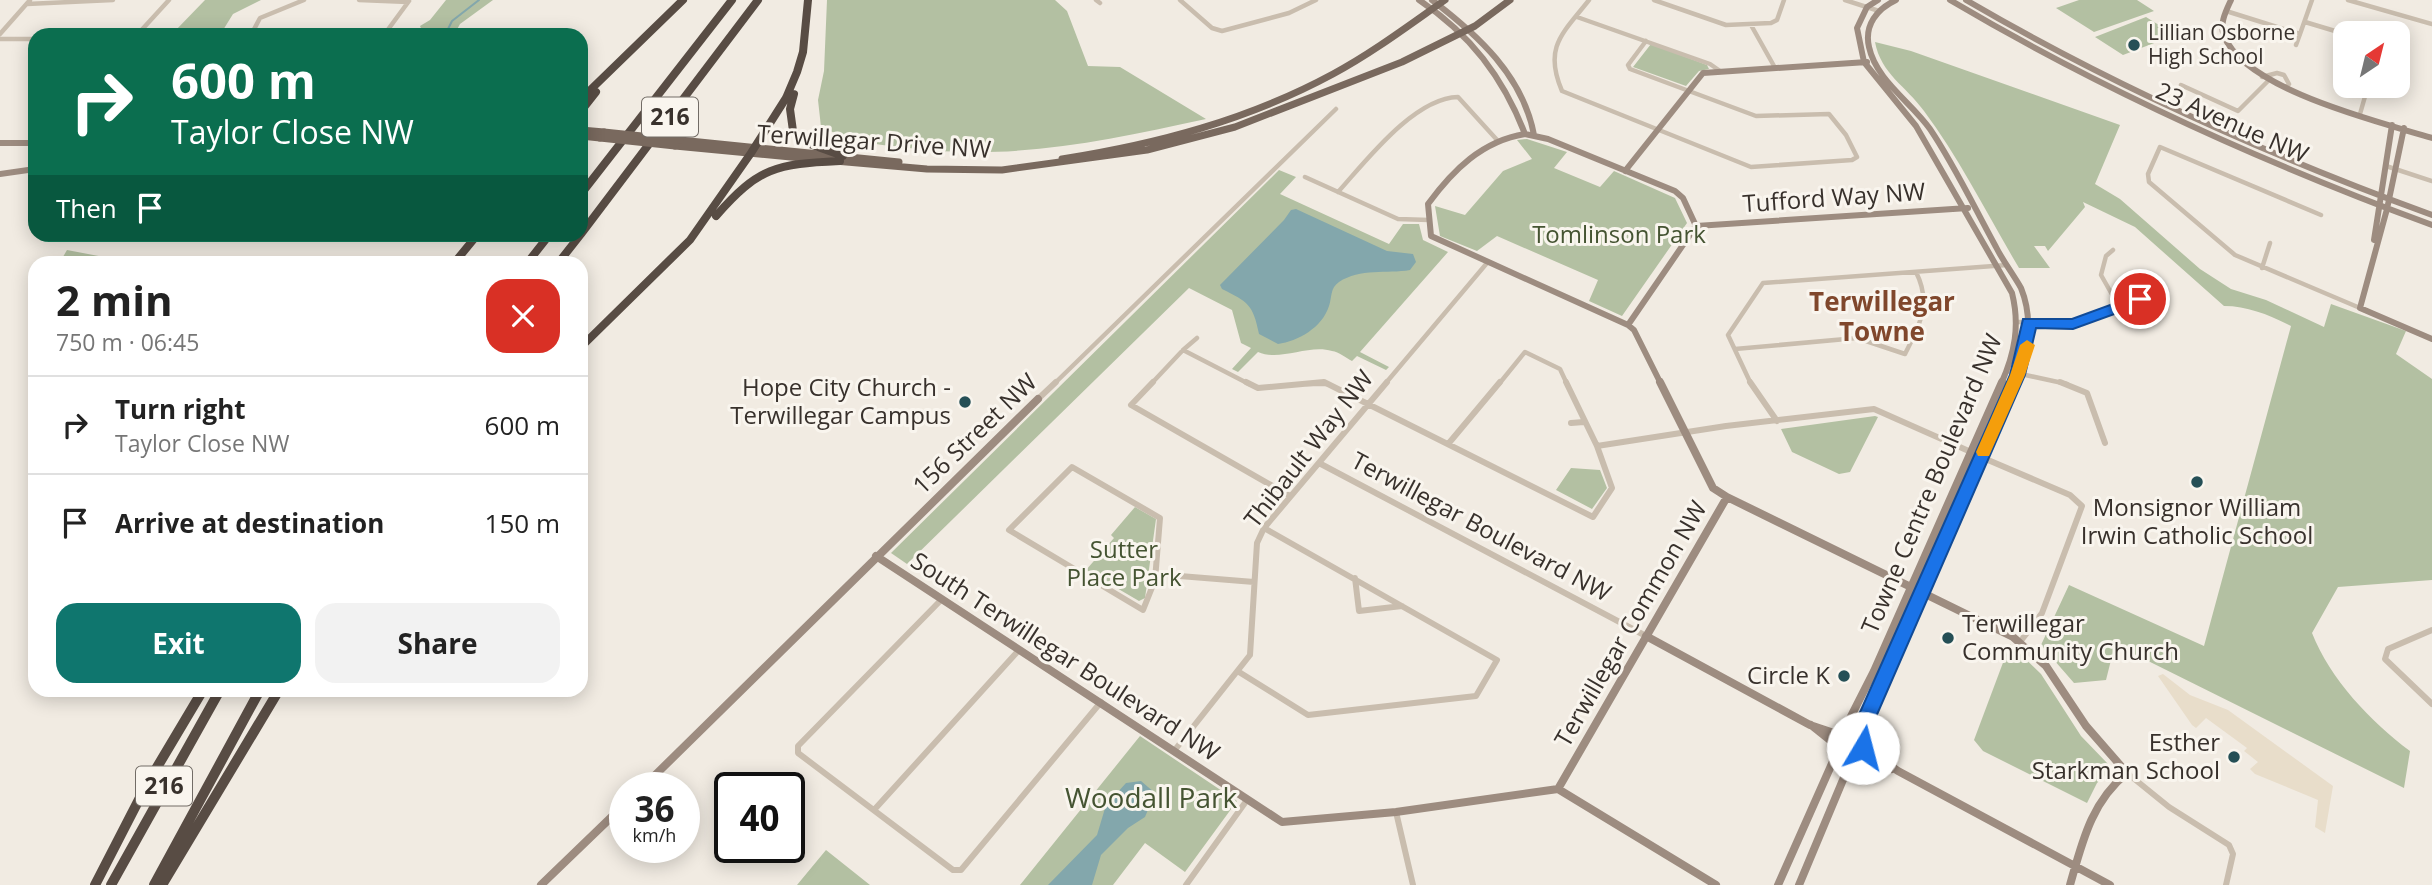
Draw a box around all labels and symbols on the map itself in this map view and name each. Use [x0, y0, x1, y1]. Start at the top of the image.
place label: Lillian Osborne High School [2148, 18, 2295, 70]
north arrow [2333, 21, 2410, 98]
marker: Lillian Osborne High School [2126, 37, 2142, 53]
street label: 23 Avenue NW [2151, 73, 2314, 170]
road number: 216 [642, 98, 698, 136]
street label: Terwillegar Drive NW [756, 116, 992, 165]
street label: Tufford Way NW [1741, 174, 1926, 219]
park label: Tomlinson Park [1532, 217, 1706, 250]
pin [2110, 269, 2170, 329]
district label: Terwillegar Towne [1809, 283, 1955, 349]
street label: Towne Centre Boulevard NW [1852, 329, 2009, 638]
street label: Thibault Way NW [1236, 362, 1380, 534]
street label: 156 Street NW [905, 365, 1043, 501]
place label: Hope City Church - Terwillegar Campus [730, 370, 951, 431]
marker: Hope City Church - Terwillegar Campus [957, 394, 973, 410]
street label: Terwillegar Boulevard NW [1346, 443, 1617, 608]
marker: Monsignor William Irwin Catholic School [2189, 474, 2205, 490]
place label: Monsignor William Irwin Catholic School [2081, 490, 2313, 551]
street label: Terwillegar Common NW [1546, 494, 1714, 752]
park label: Sutter Place Park [1066, 532, 1182, 593]
street label: South Terwillegar Boulevard NW [905, 543, 1226, 768]
place label: Terwillegar Community Church [1962, 606, 2179, 667]
marker: Terwillegar Community Church [1940, 630, 1956, 646]
place label: Circle K [1747, 658, 1830, 691]
marker: Circle K [1836, 668, 1852, 684]
position arrow [1826, 711, 1900, 785]
place label: Esther Starkman School [2032, 725, 2220, 786]
marker: Esther Starkman School [2226, 749, 2242, 765]
road number: 216 [136, 766, 192, 806]
speed limit sign: 40 [714, 772, 805, 863]
park label: Woodall Park [1065, 778, 1237, 816]

